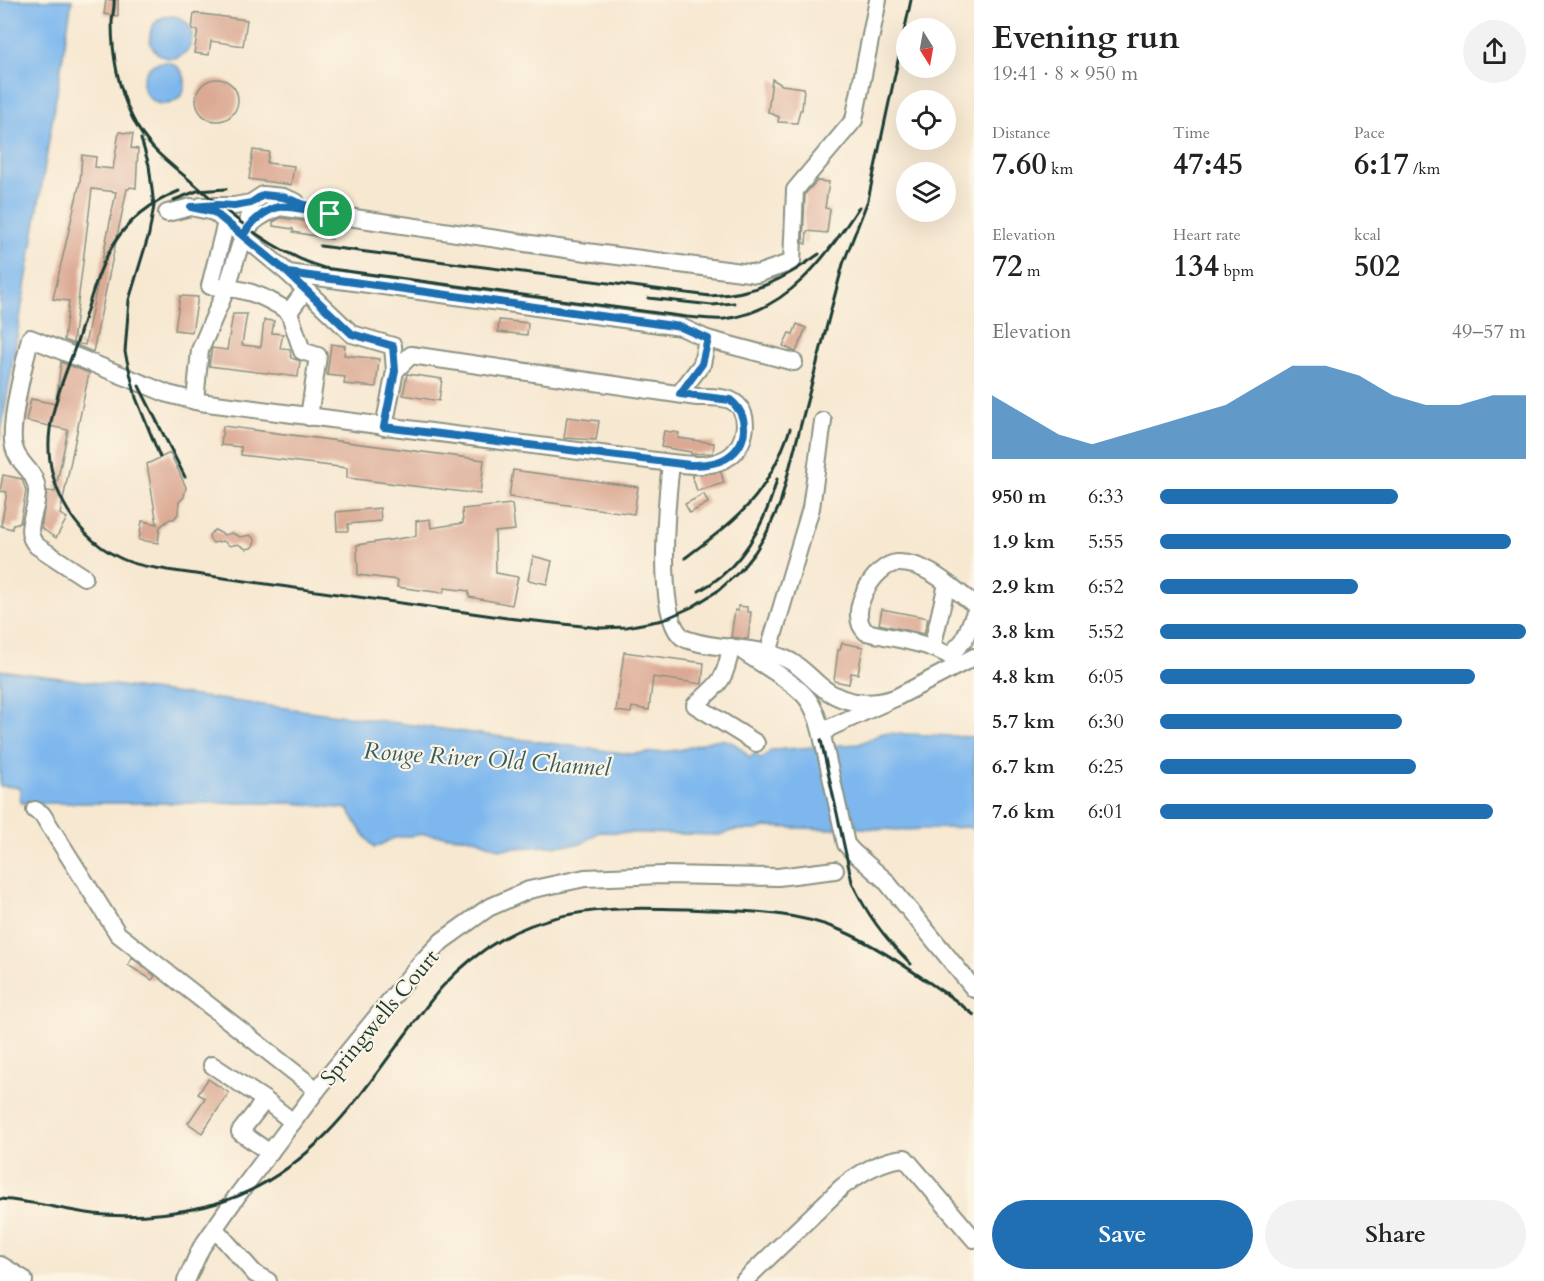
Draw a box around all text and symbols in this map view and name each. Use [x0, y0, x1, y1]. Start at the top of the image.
text: Evening run [992, 15, 1180, 60]
north arrow [896, 18, 956, 78]
map controls [896, 18, 956, 222]
button: share [1463, 20, 1526, 83]
text: 19:41 · 8 × 950 m [992, 60, 1138, 87]
button: locate [896, 90, 956, 150]
text: Distance [992, 122, 1050, 144]
text: Time [1173, 122, 1210, 144]
text: Pace [1354, 122, 1385, 144]
text: 7.60 [992, 144, 1047, 185]
text: 47:45 [1173, 144, 1243, 185]
text: 6:17 [1354, 144, 1409, 185]
text: km [1047, 158, 1073, 180]
text: /km [1409, 158, 1440, 180]
button: layers [896, 162, 956, 222]
pin [304, 188, 355, 239]
icon: arrive [313, 197, 346, 230]
text: Elevation [992, 224, 1056, 246]
text: Heart rate [1173, 224, 1241, 246]
text: kcal [1354, 224, 1381, 246]
text: 72 [992, 246, 1023, 287]
text: 134 [1173, 246, 1219, 287]
text: 502 [1354, 246, 1400, 287]
text: m [1023, 260, 1041, 282]
text: bpm [1219, 260, 1254, 282]
text: Elevation [992, 318, 1071, 345]
text: 49–57 m [1452, 318, 1526, 345]
text: 950 m [992, 483, 1047, 510]
text: 6:33 [1088, 483, 1124, 510]
text: 1.9 km [992, 528, 1055, 555]
text: 5:55 [1088, 528, 1124, 555]
text: 2.9 km [992, 573, 1055, 600]
text: 6:52 [1088, 573, 1124, 600]
text: 3.8 km [992, 618, 1055, 645]
text: 5:52 [1088, 618, 1124, 645]
text: 4.8 km [992, 663, 1055, 690]
text: 6:05 [1088, 663, 1124, 690]
text: 5.7 km [992, 708, 1055, 735]
text: 6:30 [1088, 708, 1124, 735]
water label: Rouge River Old Channel [362, 734, 613, 785]
text: 6.7 km [992, 753, 1055, 780]
text: 6:25 [1088, 753, 1124, 780]
text: 7.6 km [992, 798, 1055, 825]
text: 6:01 [1088, 798, 1124, 825]
street label: Springwells Court [314, 943, 446, 1092]
button: Save [992, 1200, 1253, 1269]
button: Share [1265, 1200, 1526, 1269]

